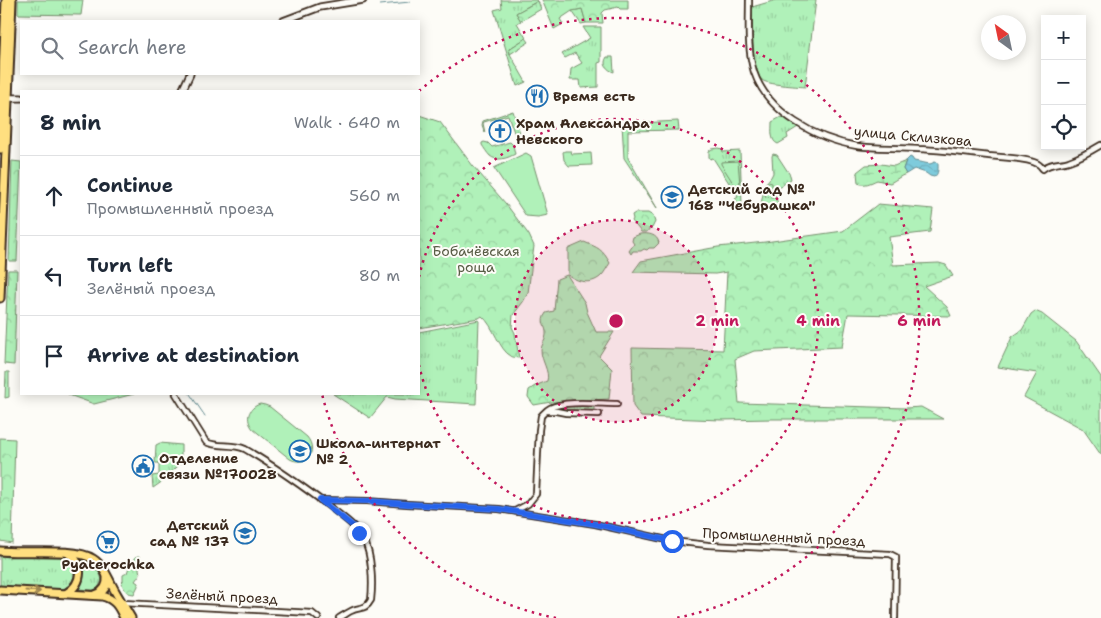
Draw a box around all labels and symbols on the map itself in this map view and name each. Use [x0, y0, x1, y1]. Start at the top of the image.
north arrow [981, 15, 1026, 60]
restaurant icon: Время есть [525, 84, 549, 108]
place label: Время есть [553, 87, 635, 105]
place label: Храм Александра Невского [516, 114, 650, 148]
church icon: Храм Александра Невского [488, 119, 512, 143]
street label: улица Склизкова [853, 122, 973, 150]
place label: Детский сад № 168 "Чебурашка" [688, 180, 816, 214]
school or university icon: Детский сад № 168 "Чебурашка" [660, 185, 684, 209]
park label: Бобачёвская роща [432, 242, 520, 276]
text: 2 min [695, 311, 739, 331]
text: 4 min [796, 311, 840, 331]
text: 6 min [897, 311, 941, 331]
centre of rings [607, 312, 625, 330]
place label: Школа-интернат № 2 [316, 434, 441, 468]
school or university icon: Школа-интернат № 2 [288, 439, 312, 463]
place label: Отделение связи №170028 [159, 449, 277, 483]
public building icon: Отделение связи №170028 [131, 454, 155, 478]
place label: Детский сад № 137 [150, 516, 229, 550]
school or university icon: Детский сад № 137 [233, 521, 257, 545]
route end [348, 522, 371, 545]
street label: Промышленный проезд [702, 524, 866, 550]
supermarket icon: Pyaterochka [96, 530, 120, 554]
route start [661, 530, 684, 553]
place label: Pyaterochka [62, 555, 155, 573]
street label: Зелёный проезд [166, 584, 279, 608]
one-way arrow [25, 587, 41, 596]

